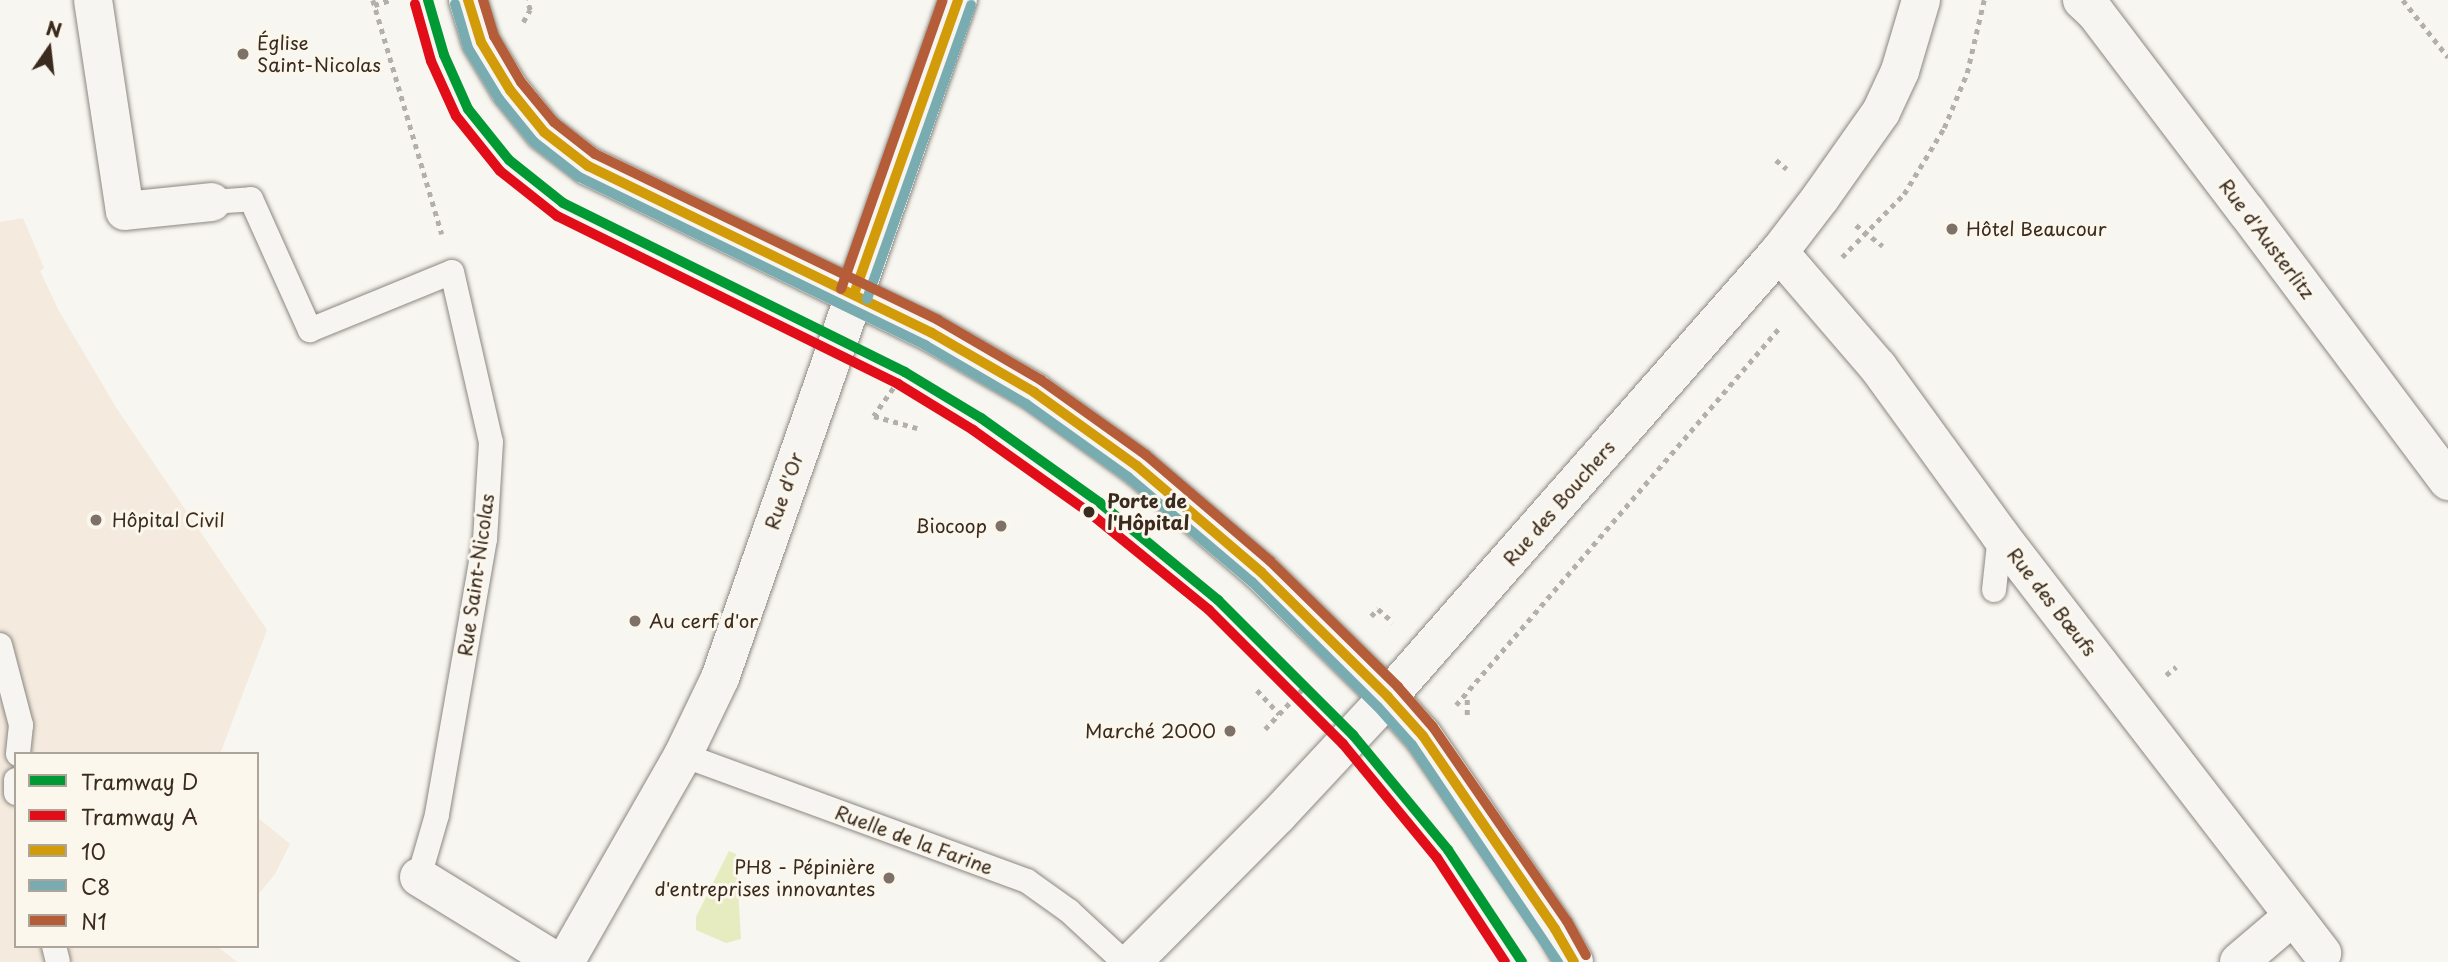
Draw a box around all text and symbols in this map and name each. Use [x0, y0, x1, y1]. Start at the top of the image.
text: N [43, 13, 65, 44]
north arrow [14, 14, 84, 84]
place label: Église Saint-Nicolas [257, 32, 381, 76]
marker: Église Saint-Nicolas [235, 46, 251, 62]
street label: Rue d'Austerlitz [2214, 174, 2320, 304]
place label: Hôtel Beaucour [1966, 218, 2108, 240]
marker: Hôtel Beaucour [1944, 221, 1960, 237]
street label: Rue des Bouchers [1498, 435, 1620, 571]
street label: Rue d'Or [760, 449, 808, 533]
place label: Porte de l'Hôpital [1107, 490, 1189, 534]
street label: Rue Saint-Nicolas [453, 492, 499, 658]
marker: Porte de l'Hôpital [1077, 500, 1101, 524]
place label: Hôpital Civil [112, 509, 226, 531]
marker: Hôpital Civil [86, 510, 106, 530]
place label: Biocoop [915, 515, 987, 537]
marker: Biocoop [993, 518, 1009, 534]
street label: Rue des Bœufs [2002, 542, 2102, 662]
place label: Au cerf d'or [649, 610, 758, 632]
marker: Au cerf d'or [627, 613, 643, 629]
place label: Marché 2000 [1085, 720, 1216, 742]
marker: Marché 2000 [1222, 723, 1238, 739]
legend [14, 752, 259, 948]
text: Tramway D [81, 765, 198, 797]
text: Tramway A [81, 800, 198, 832]
street label: Ruelle de la Farine [830, 800, 998, 880]
text: 10 [81, 835, 106, 867]
place label: PH8 - Pépinière d'entreprises innovantes [655, 856, 875, 900]
text: C8 [81, 870, 110, 902]
marker: PH8 - Pépinière d'entreprises innovantes [881, 870, 897, 886]
text: N1 [81, 905, 107, 937]

